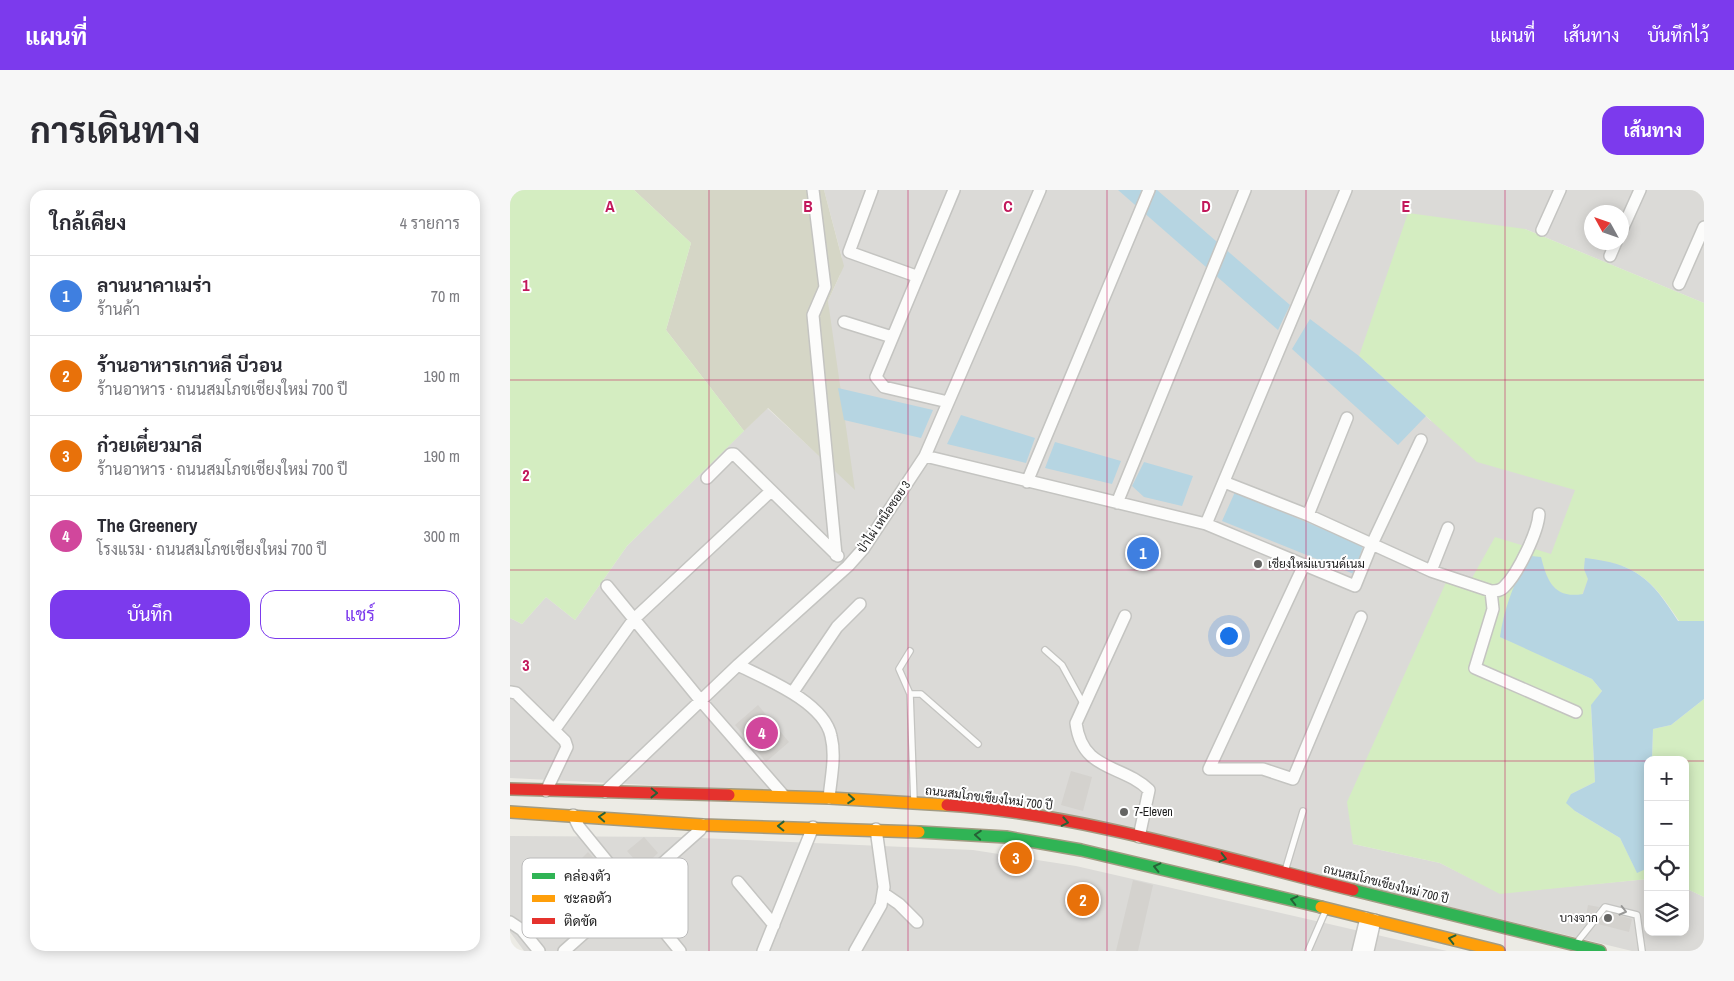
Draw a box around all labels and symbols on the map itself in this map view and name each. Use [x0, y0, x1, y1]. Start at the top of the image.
text: A [605, 195, 615, 217]
text: B [803, 195, 813, 217]
text: C [1003, 195, 1013, 217]
text: D [1201, 195, 1211, 217]
text: E [1402, 195, 1411, 217]
north arrow [1584, 205, 1629, 250]
text: 1 [522, 274, 530, 296]
text: 2 [522, 464, 530, 486]
street label: ป่าไผ่ เหนือซอย 3 [854, 478, 914, 556]
pin: 1 [1127, 534, 1159, 572]
place label: เชียงใหม่แบรนด์เนม [1268, 556, 1365, 572]
marker: เชียงใหม่แบรนด์เนม [1252, 558, 1264, 570]
your location [1216, 623, 1242, 649]
text: 3 [522, 654, 530, 676]
pin: 4 [746, 714, 778, 752]
street label: ถนนสมโภชเชียงใหม่ 700 ปี [924, 782, 1054, 814]
one-way arrow [650, 788, 658, 799]
one-way arrow [848, 794, 856, 805]
place label: 7-Eleven [1134, 804, 1173, 820]
marker: 7-Eleven [1118, 806, 1130, 818]
one-way arrow [597, 812, 605, 823]
one-way arrow [1060, 816, 1069, 826]
one-way arrow [777, 821, 785, 832]
one-way arrow [974, 830, 982, 841]
pin: 3 [1000, 839, 1032, 877]
one-way arrow [1219, 852, 1228, 863]
legend [522, 858, 688, 938]
street label: ถนนสมโภชเชียงใหม่ 700 ปี [1322, 861, 1450, 907]
one-way arrow [1152, 862, 1161, 873]
text: คล่องตัว [564, 867, 611, 885]
pin: 2 [1067, 881, 1099, 919]
text: ชะลอตัว [564, 889, 612, 907]
one-way arrow [1289, 895, 1298, 906]
one-way arrow [1618, 905, 1627, 916]
place label: บางจาก [1560, 910, 1598, 926]
text: ติดขัด [564, 912, 597, 930]
marker: บางจาก [1602, 912, 1614, 924]
one-way arrow [1447, 934, 1456, 945]

